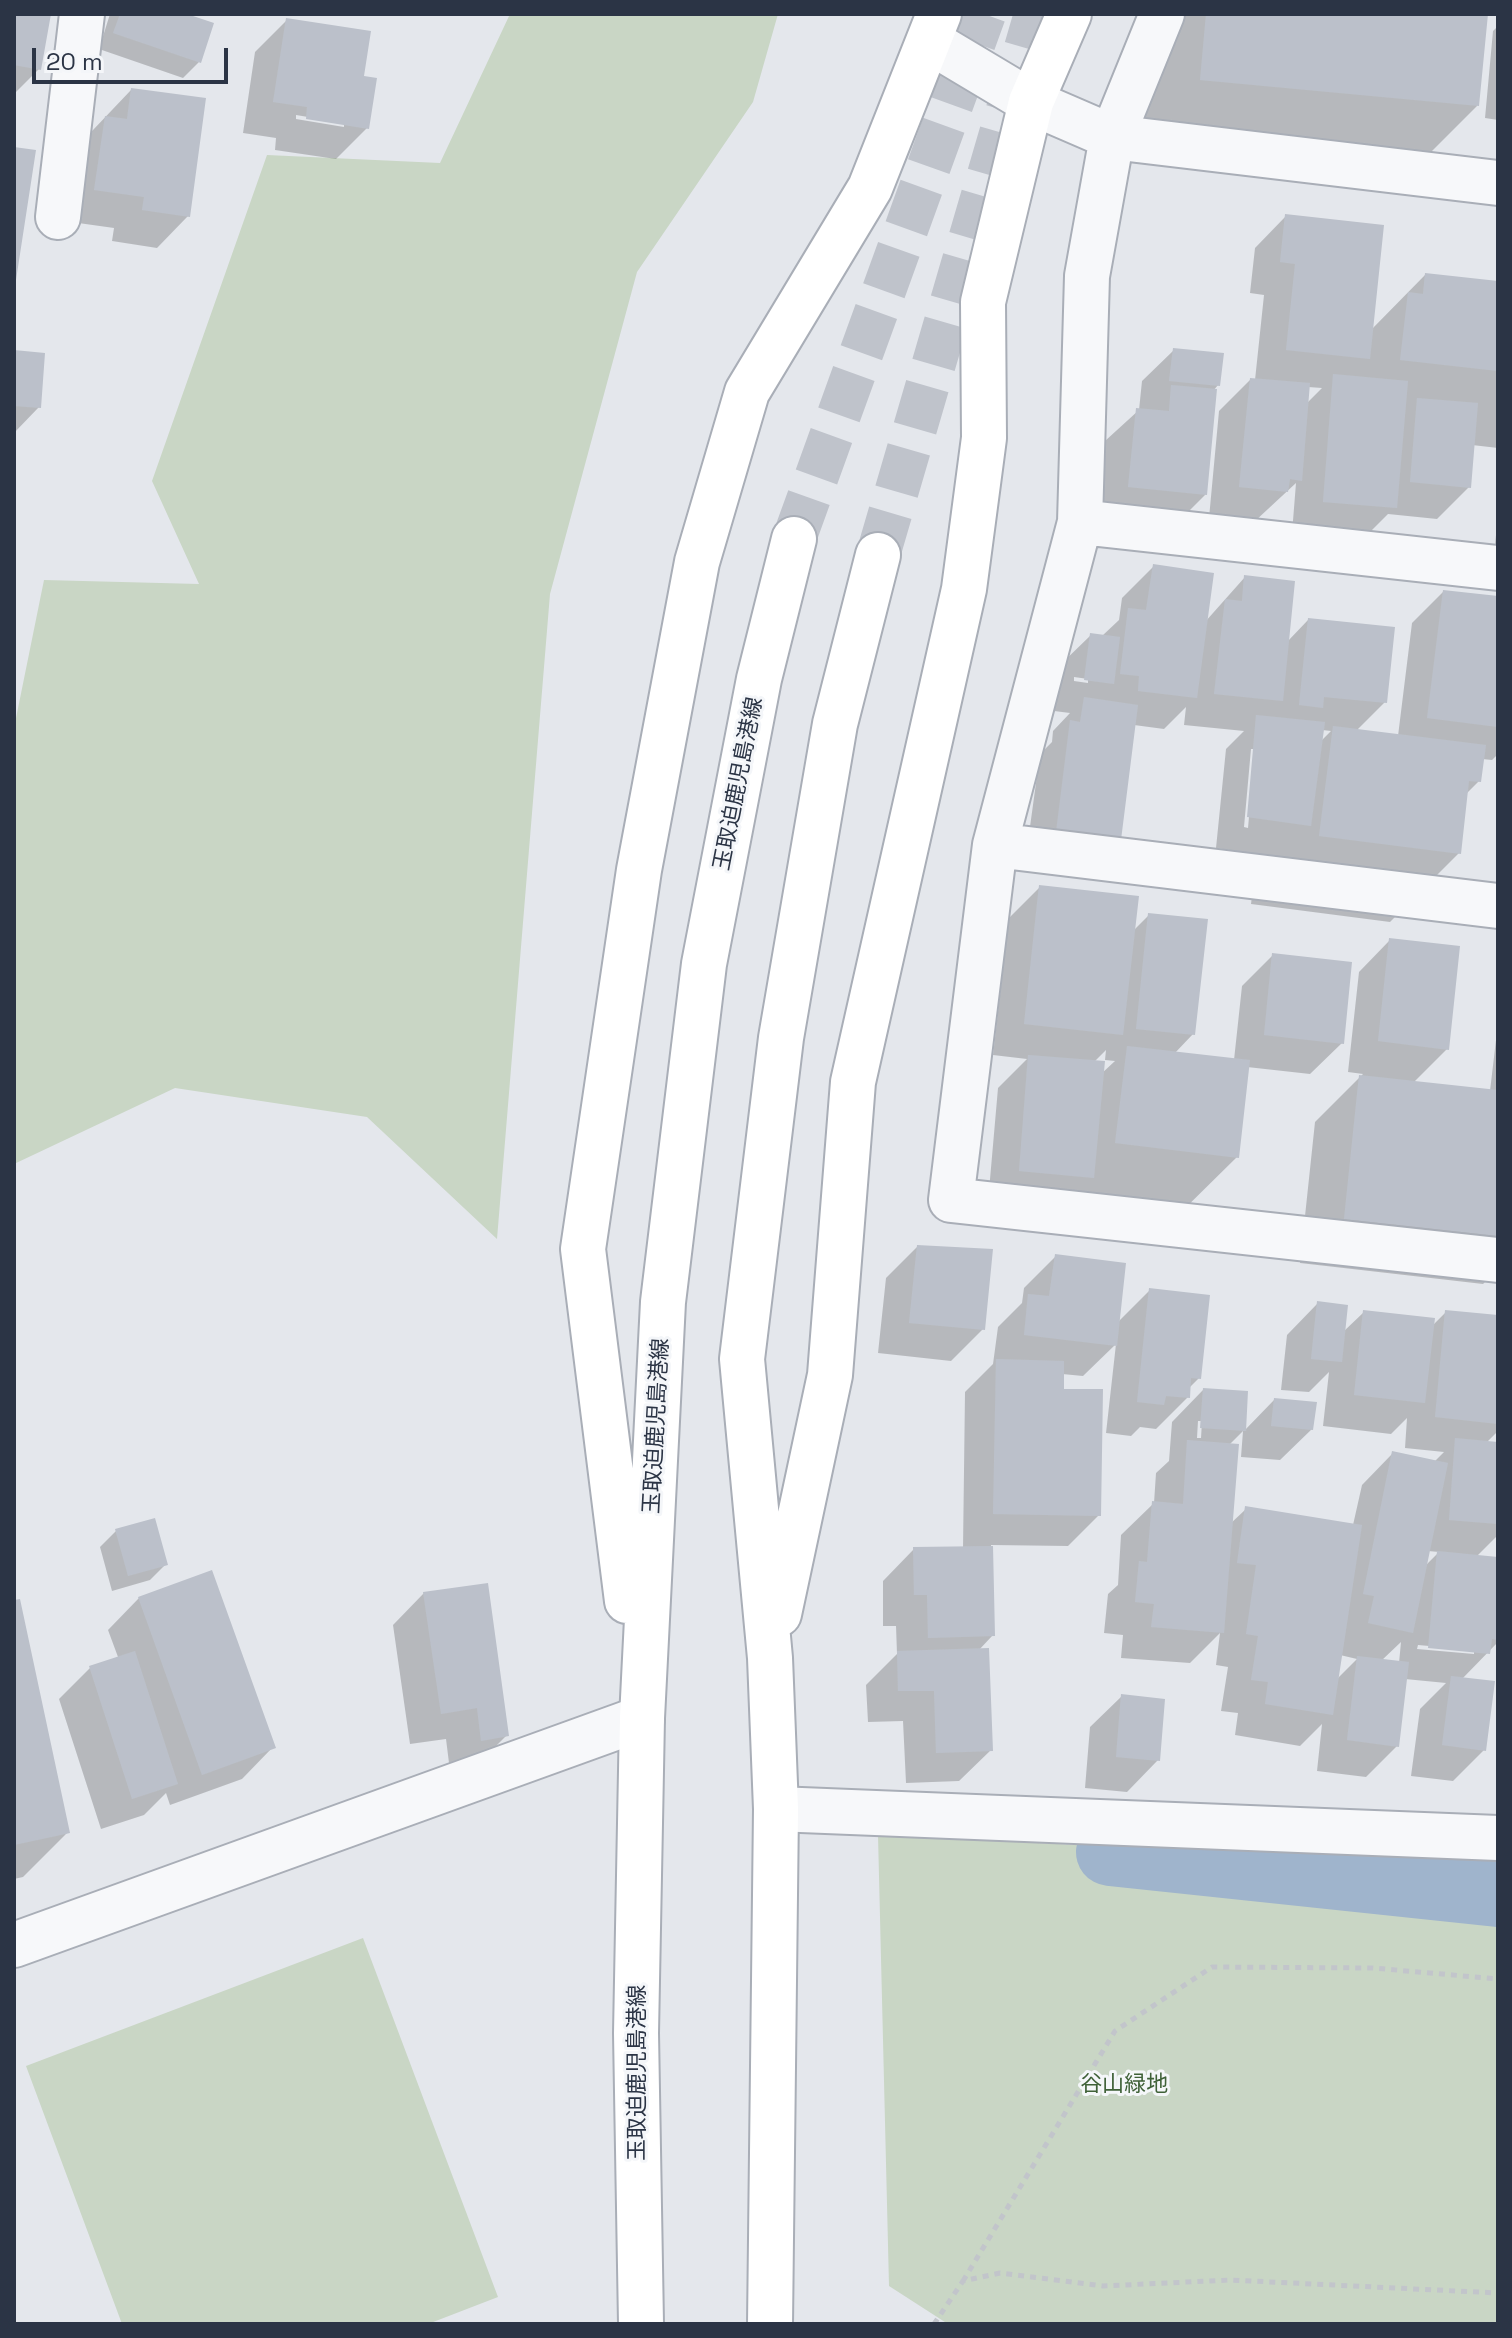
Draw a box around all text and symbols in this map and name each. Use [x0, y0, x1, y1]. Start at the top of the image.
scale bar [36, 32, 232, 82]
text: 20 m [46, 46, 103, 77]
street label: 玉取迫鹿児島港線 [709, 695, 769, 873]
street label: 玉取迫鹿児島港線 [639, 1337, 675, 1515]
street label: 玉取迫鹿児島港線 [625, 1985, 651, 2161]
park label: 谷山緑地 [1080, 2072, 1168, 2098]

